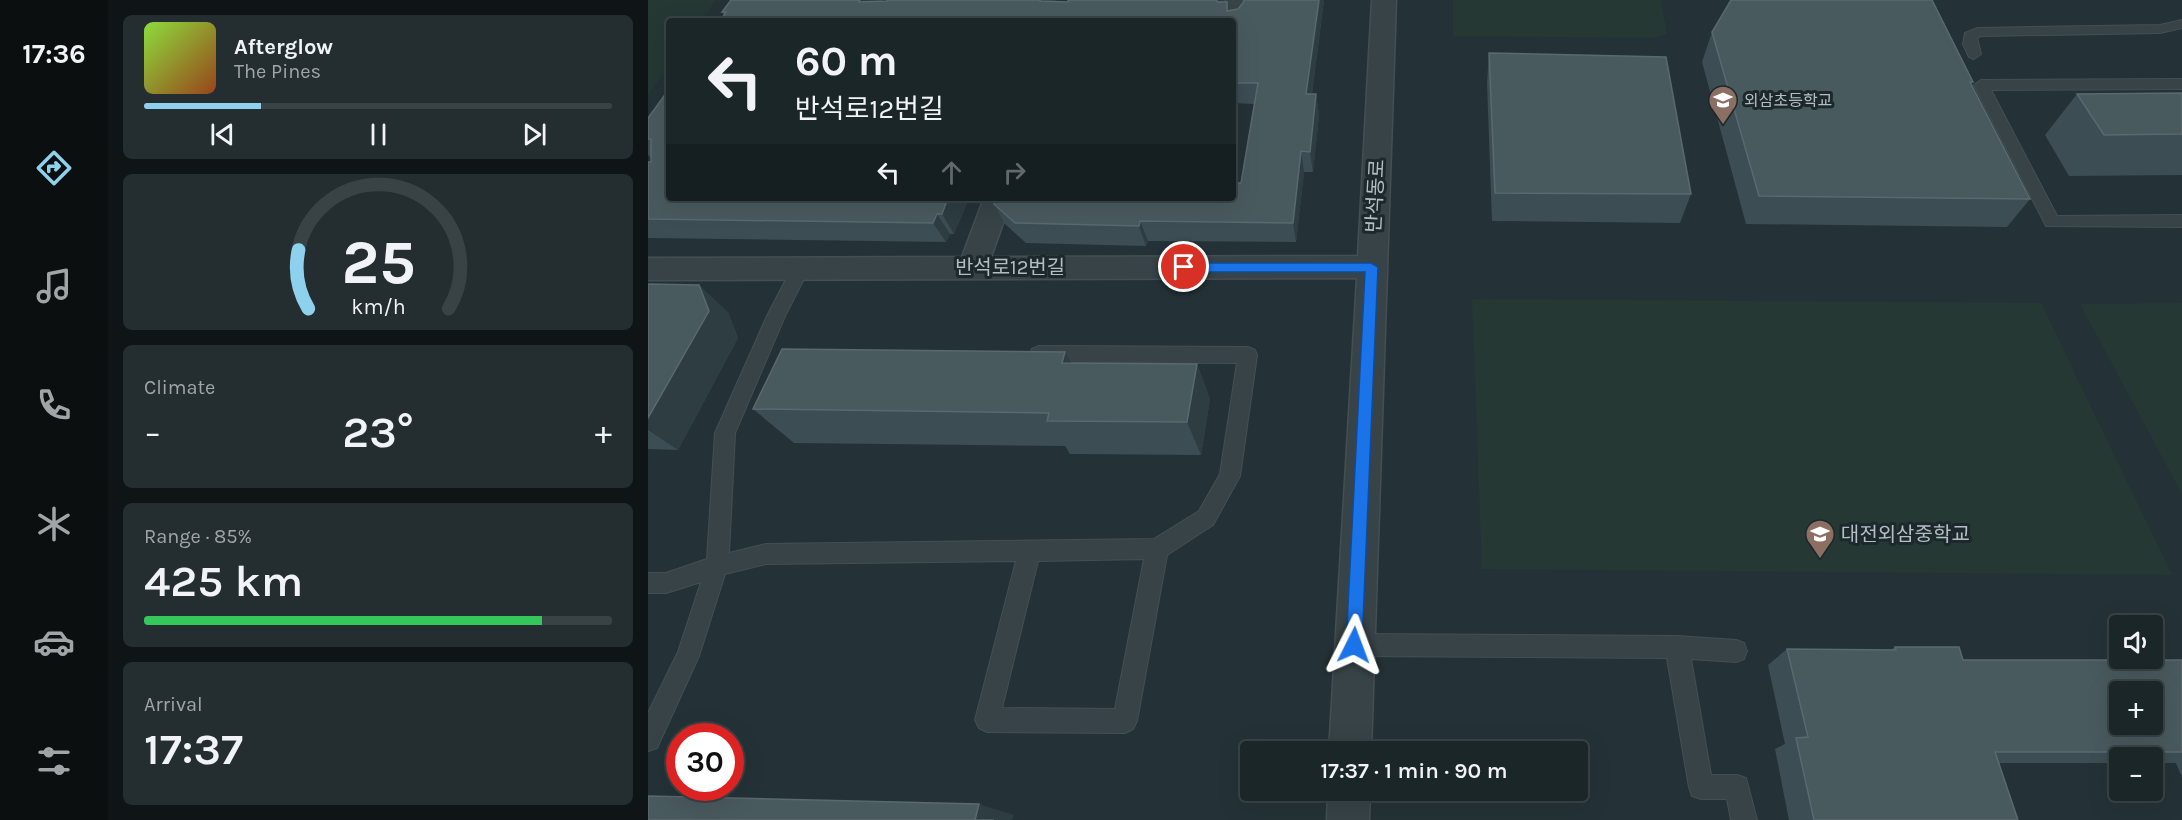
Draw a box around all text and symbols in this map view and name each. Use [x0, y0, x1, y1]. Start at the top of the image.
text: Afterglow [234, 34, 333, 60]
text: 60 m [795, 36, 898, 86]
text: 17:36 [22, 38, 86, 70]
icon: left [696, 42, 774, 120]
text: The Pines [234, 60, 321, 83]
school or university icon: 외삼초등학교 [1707, 84, 1739, 126]
place label: 외삼초등학교 [1744, 91, 1832, 110]
text: 반석로12번길 [795, 93, 944, 125]
icon: previous [206, 118, 239, 151]
icon: pause [362, 118, 395, 151]
icon: next [518, 118, 551, 151]
icon: directions [33, 147, 75, 189]
icon: left [872, 156, 905, 189]
icon: ahead [935, 156, 968, 189]
icon: right [998, 156, 1031, 189]
street label: 반석동로 [1362, 159, 1389, 233]
text: 25 [341, 226, 415, 299]
pin [1158, 241, 1209, 292]
icon: arrive [1167, 250, 1200, 283]
street label: 반석로12번길 [955, 256, 1065, 279]
icon: music [33, 265, 75, 307]
text: km/h [351, 294, 405, 319]
text: Climate [144, 376, 215, 399]
icon: phone [33, 384, 75, 426]
text: 23° [342, 406, 414, 458]
text: − [144, 413, 161, 451]
text: + [595, 413, 612, 451]
icon: climate [33, 503, 75, 545]
school or university icon: 대전외삼중학교 [1804, 518, 1836, 560]
place label: 대전외삼중학교 [1841, 523, 1970, 546]
text: Range · 85% [144, 525, 252, 548]
text: 425 km [144, 555, 303, 607]
position arrow [1322, 613, 1386, 677]
map controls [2109, 615, 2163, 801]
button: sound [2109, 615, 2163, 669]
icon: car [33, 621, 75, 663]
button: + [2109, 681, 2163, 735]
text: Arrival [144, 693, 203, 716]
text: 17:37 [144, 723, 243, 775]
speed limit sign: 30 [666, 723, 744, 801]
icon: filters [33, 740, 75, 782]
button: − [2109, 747, 2163, 801]
text: 17:37 · 1 min · 90 m [1320, 758, 1508, 784]

